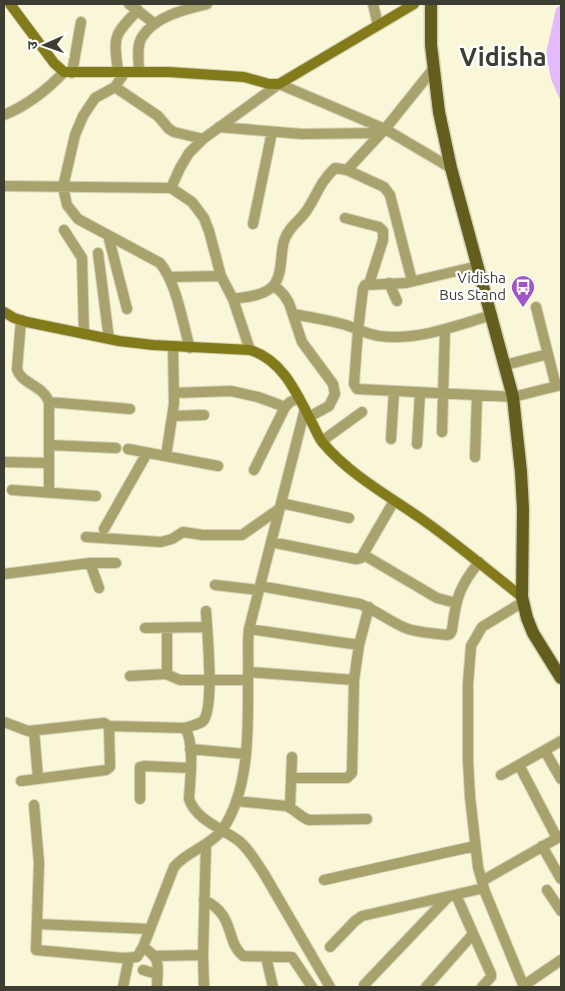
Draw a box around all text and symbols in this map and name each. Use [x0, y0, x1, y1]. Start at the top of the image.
north arrow [20, 20, 70, 70]
text: उ [24, 40, 40, 50]
district label: Vidisha [459, 43, 547, 71]
place label: Vidisha Bus Stand [439, 269, 506, 303]
bus stop icon: Vidisha Bus Stand [510, 274, 536, 308]

